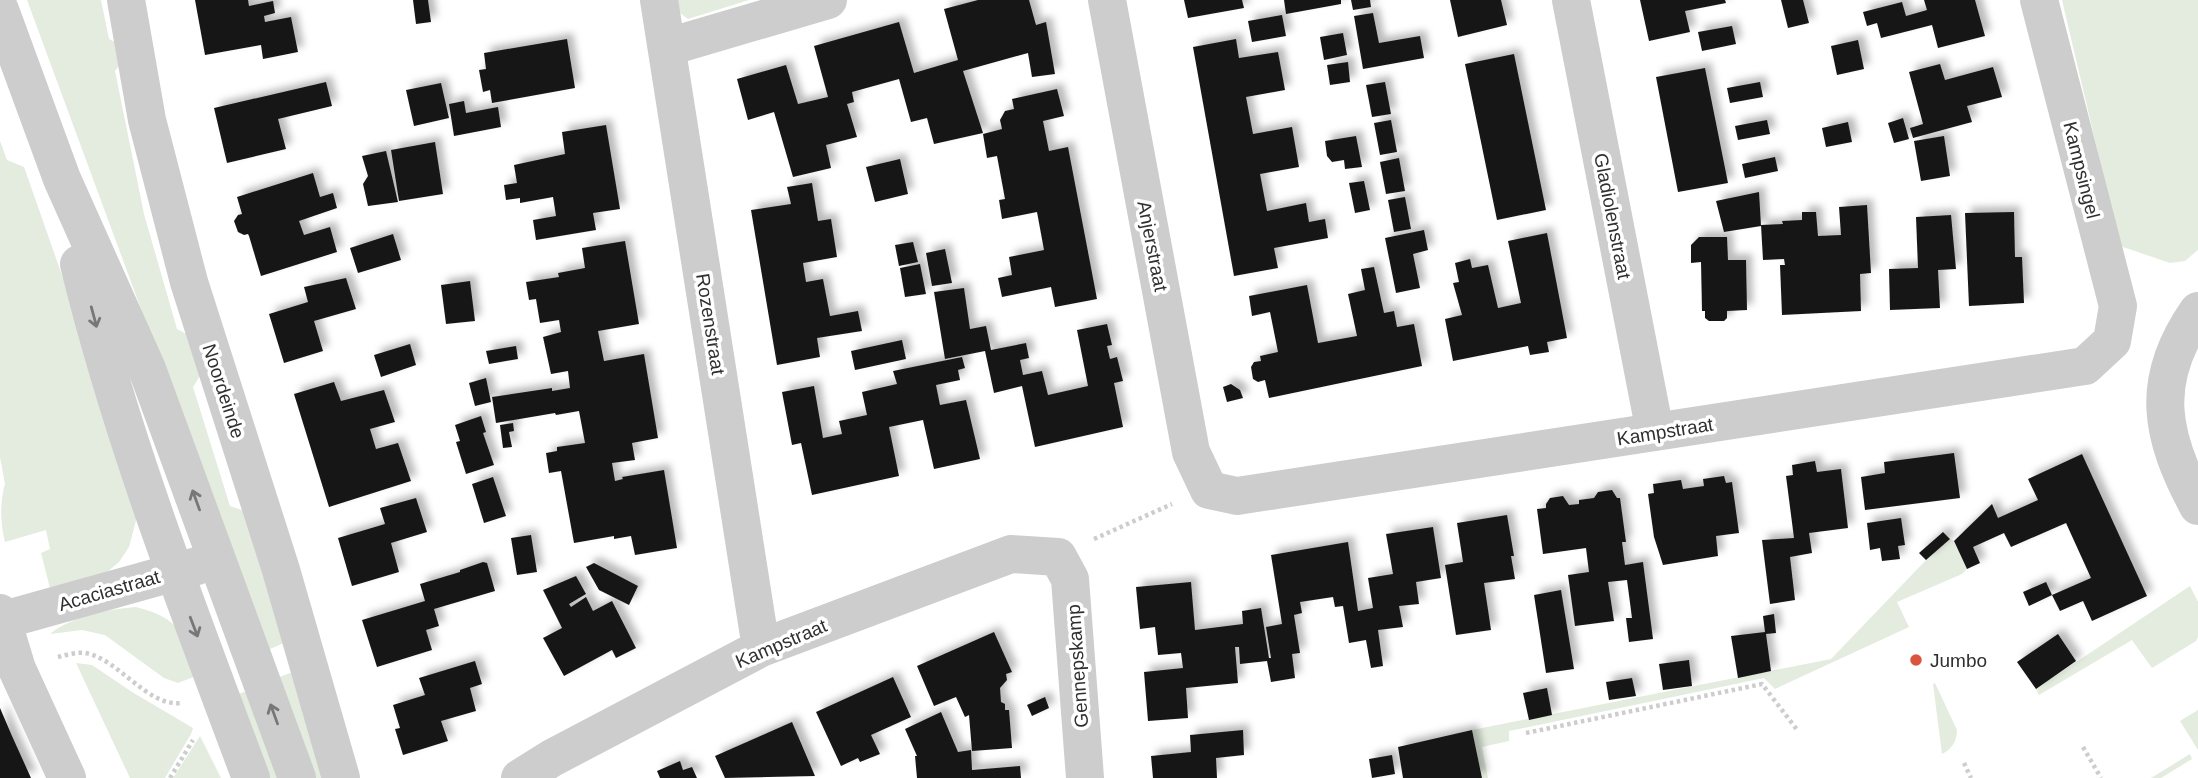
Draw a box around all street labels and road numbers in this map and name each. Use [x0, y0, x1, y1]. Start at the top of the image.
street label: Kampsingel [2059, 119, 2104, 221]
street label: Gladiolenstraat [1590, 151, 1635, 282]
street label: Anjerstraat [1133, 199, 1172, 294]
street label: Rozenstraat [692, 272, 729, 377]
street label: Noordeinde [198, 341, 249, 441]
street label: Kampstraat [1615, 413, 1715, 449]
street label: Acaciastraat [56, 566, 163, 615]
street label: Gennepskamp [1063, 604, 1092, 728]
street label: Kampstraat [732, 615, 831, 672]

